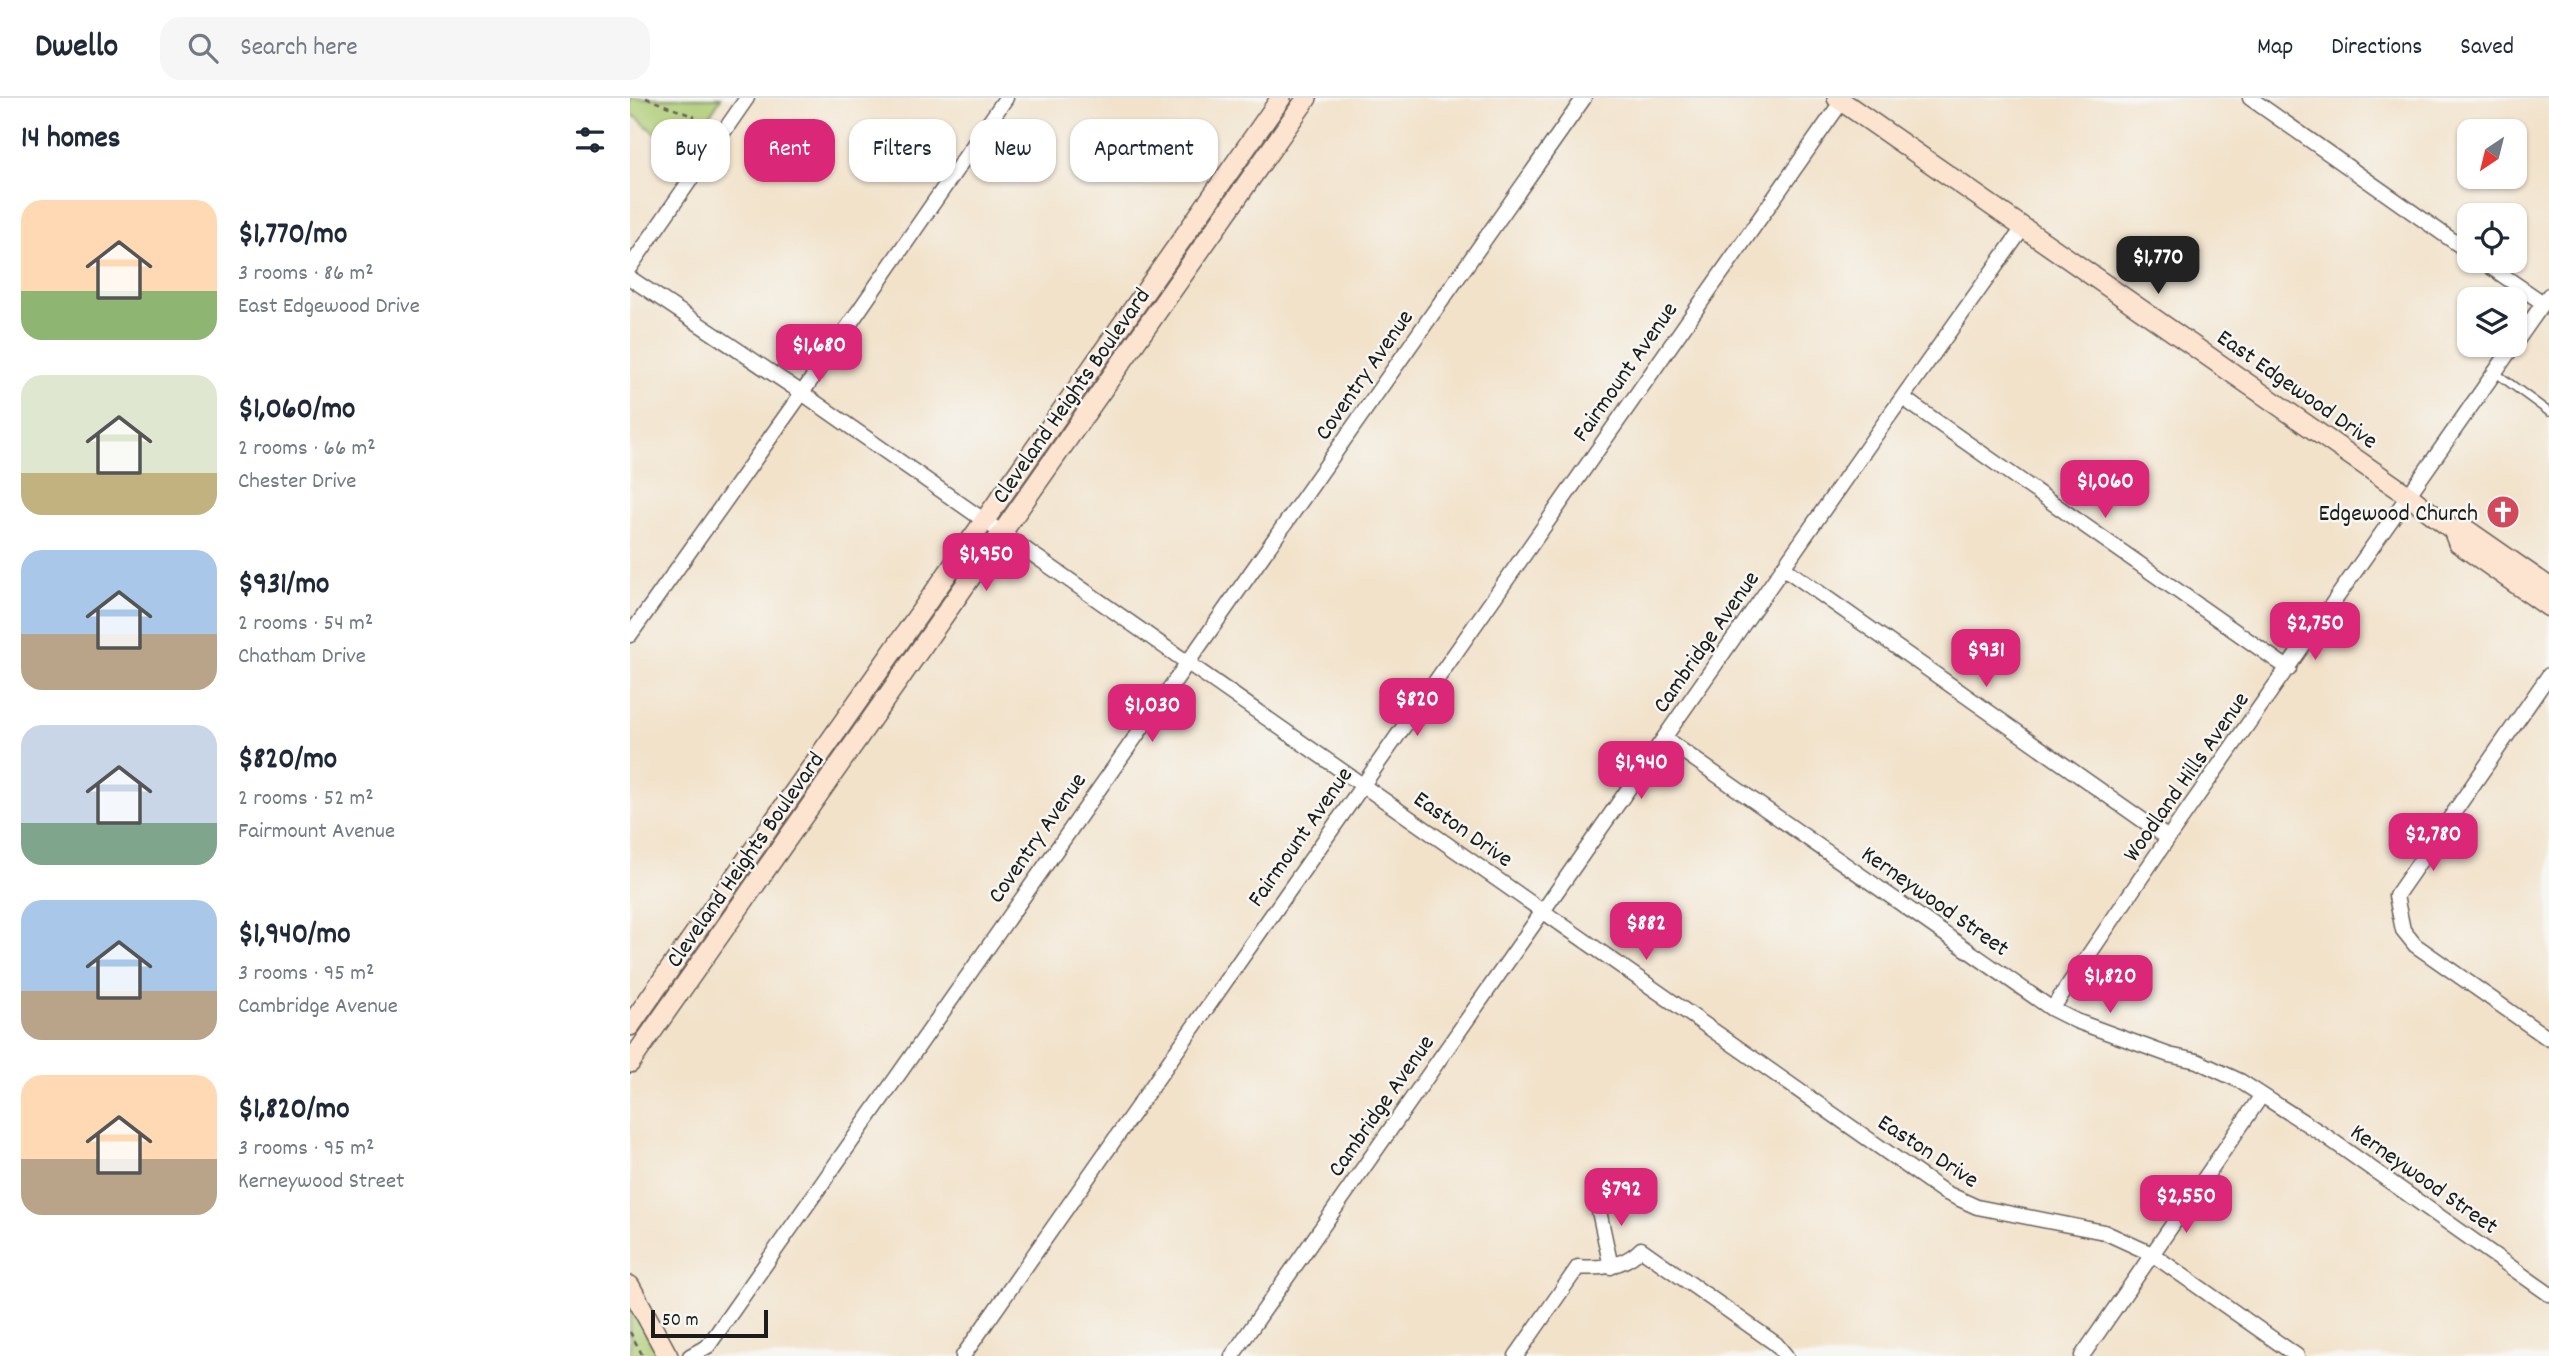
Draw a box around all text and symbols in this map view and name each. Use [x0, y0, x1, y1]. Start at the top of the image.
search box [160, 17, 650, 80]
text: Dwello [35, 25, 118, 72]
icon: search [184, 29, 222, 67]
text: Search here [240, 30, 358, 67]
text: Map [2257, 31, 2293, 65]
text: Directions [2331, 31, 2422, 65]
text: Saved [2460, 31, 2514, 65]
text: 14 homes [21, 119, 120, 162]
chip: Buy [651, 119, 730, 182]
chip: Rent [744, 119, 835, 182]
chip: Filters [849, 119, 956, 182]
chip: New [970, 119, 1056, 182]
chip: Apartment [1070, 119, 1218, 182]
north arrow [2457, 119, 2527, 189]
map controls [2457, 119, 2527, 357]
icon: filters [571, 121, 609, 159]
button: locate [2457, 203, 2527, 273]
text: $1,770/mo [238, 215, 347, 258]
icon: home [77, 228, 161, 312]
pin: $1,770 [2101, 236, 2215, 296]
text: $1,770 [2132, 242, 2184, 275]
text: 3 rooms · 86 m² [238, 258, 374, 291]
street label: Cleveland Heights Boulevard [985, 282, 1160, 512]
button: layers [2457, 287, 2527, 357]
text: East Edgewood Drive [238, 291, 420, 324]
street label: Fairmount Avenue [1566, 296, 1687, 450]
street label: Coventry Avenue [1308, 303, 1423, 448]
street label: East Edgewood Drive [2209, 322, 2384, 459]
pin: $1,680 [762, 324, 876, 384]
text: $1,680 [792, 330, 846, 363]
text: $1,060/mo [238, 390, 355, 433]
icon: home [77, 403, 161, 487]
text: 2 rooms · 66 m² [238, 433, 376, 466]
pin: $1,060 [2048, 460, 2162, 520]
text: Chester Drive [238, 466, 356, 499]
text: $1,060 [2076, 466, 2134, 499]
church icon: Edgewood Church [2484, 493, 2522, 531]
place label: Edgewood Church [2318, 498, 2478, 532]
pin: $1,950 [929, 533, 1043, 593]
text: $1,950 [959, 539, 1013, 572]
text: $931/mo [238, 565, 329, 608]
street label: Cambridge Avenue [1646, 565, 1769, 721]
icon: home [77, 578, 161, 662]
pin: $2,750 [2258, 602, 2372, 662]
text: 2 rooms · 54 m² [238, 608, 373, 641]
text: $2,750 [2286, 608, 2344, 641]
pin: $931 [1945, 630, 2027, 689]
text: $931 [1967, 635, 2005, 668]
text: Chatham Drive [238, 641, 366, 674]
pin: $820 [1376, 678, 1458, 738]
pin: $1,030 [1095, 684, 1209, 744]
text: $820 [1395, 684, 1439, 717]
street label: Woodland Hills Avenue [2116, 686, 2259, 870]
text: $1,030 [1124, 690, 1180, 723]
text: $820/mo [238, 740, 337, 783]
pin: $1,940 [1584, 742, 1698, 801]
street label: Cleveland Heights Boulevard [659, 746, 834, 976]
text: $1,940 [1614, 747, 1668, 780]
icon: home [77, 753, 161, 837]
street label: Fairmount Avenue [1241, 761, 1362, 915]
street label: Coventry Avenue [981, 766, 1096, 911]
text: 2 rooms · 52 m² [238, 783, 374, 816]
street label: Easton Drive [1406, 784, 1519, 877]
pin: $2,780 [2376, 814, 2490, 873]
text: Fairmount Avenue [238, 816, 395, 849]
text: $2,780 [2405, 819, 2461, 852]
street label: Kerneywood Street [1853, 839, 2015, 966]
pin: $882 [1605, 902, 1687, 962]
text: $882 [1626, 908, 1666, 941]
text: $1,940/mo [238, 915, 351, 958]
icon: home [77, 928, 161, 1012]
pin: $1,820 [2053, 956, 2167, 1015]
text: 3 rooms · 95 m² [238, 958, 374, 991]
text: $1,820 [2084, 961, 2136, 994]
text: Cambridge Avenue [238, 991, 398, 1024]
street label: Cambridge Avenue [1321, 1029, 1444, 1185]
text: $1,820/mo [238, 1090, 349, 1133]
icon: home [77, 1103, 161, 1187]
street label: Easton Drive [1870, 1107, 1985, 1198]
street label: Kerneywood Street [2342, 1117, 2504, 1244]
text: 3 rooms · 95 m² [238, 1133, 374, 1166]
text: Kerneywood Street [238, 1166, 405, 1199]
pin: $792 [1580, 1168, 1662, 1228]
text: $792 [1600, 1174, 1642, 1207]
pin: $2,550 [2129, 1176, 2243, 1235]
text: $2,550 [2156, 1181, 2216, 1214]
scale bar [651, 1307, 768, 1339]
text: 50 m [662, 1308, 699, 1335]

